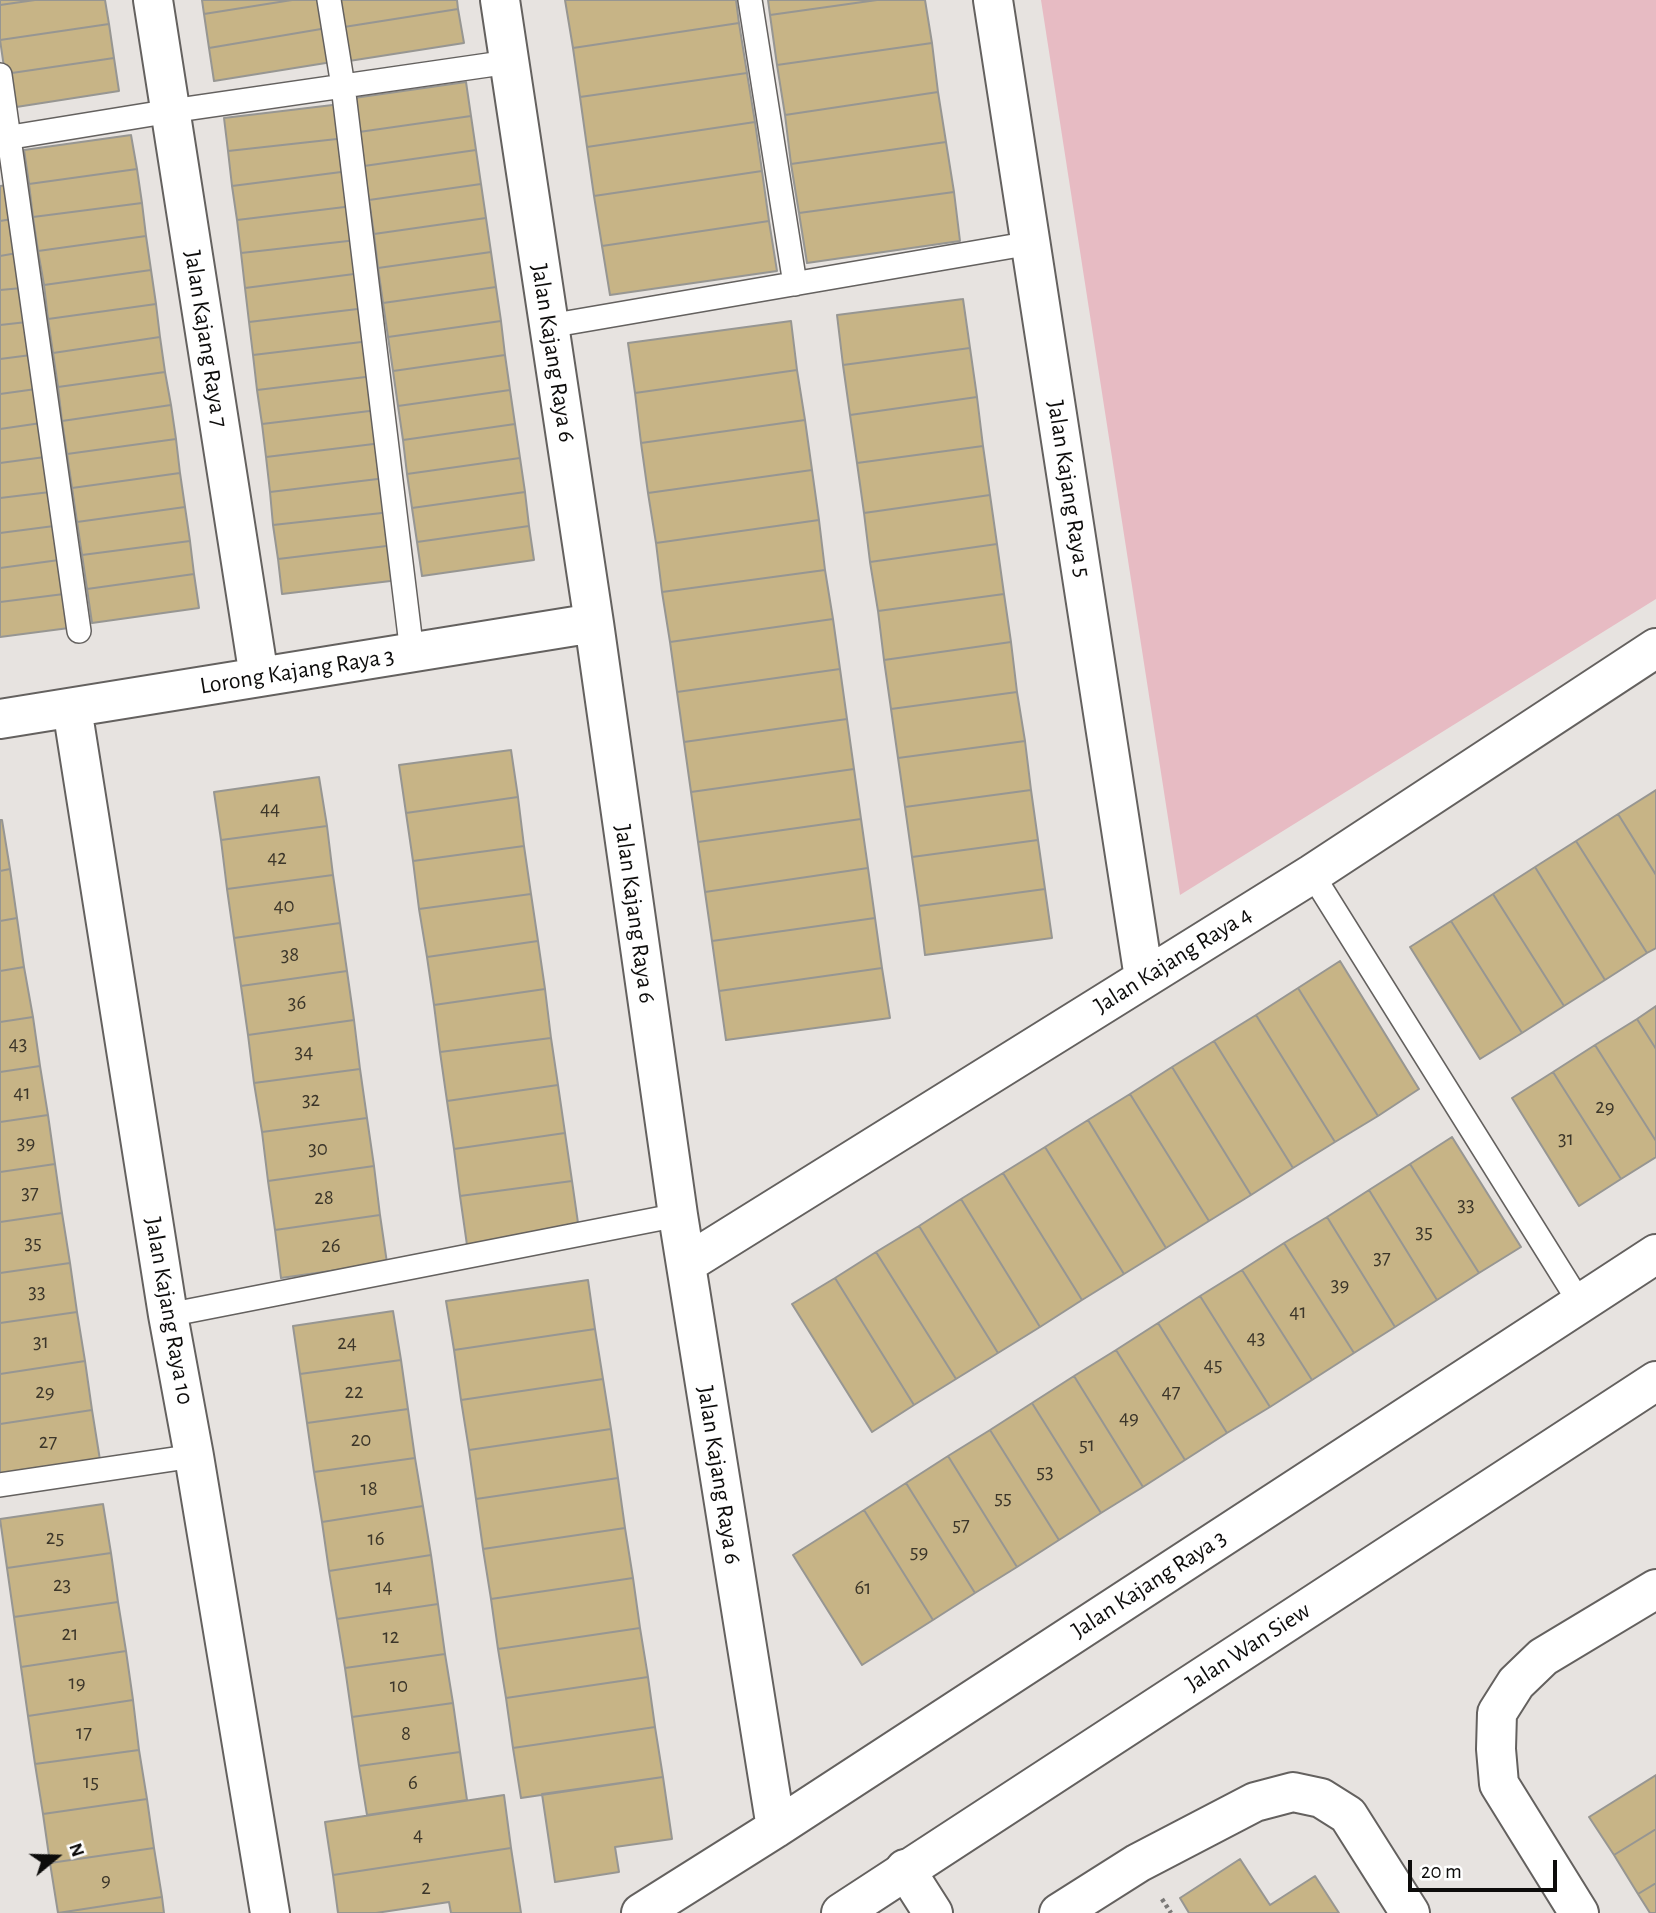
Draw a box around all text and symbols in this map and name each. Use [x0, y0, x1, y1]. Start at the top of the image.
street label: Jalan Kajang Raya 7 [178, 248, 234, 430]
street label: Jalan Kajang Raya 6 [525, 262, 581, 444]
street label: Jalan Kajang Raya 5 [1041, 398, 1097, 580]
street label: Lorong Kajang Raya 3 [198, 641, 396, 701]
house number: 44 [260, 796, 280, 822]
street label: Jalan Kajang Raya 6 [608, 823, 662, 1005]
house number: 42 [267, 845, 287, 871]
house number: 40 [273, 893, 295, 919]
street label: Jalan Kajang Raya 4 [1089, 900, 1257, 1020]
house number: 38 [281, 942, 299, 968]
house number: 36 [288, 990, 306, 1016]
house number: 43 [9, 1031, 27, 1057]
house number: 34 [295, 1039, 313, 1065]
house number: 41 [13, 1080, 31, 1106]
house number: 32 [302, 1087, 320, 1113]
house number: 29 [1595, 1094, 1615, 1120]
house number: 31 [1558, 1126, 1574, 1152]
house number: 39 [17, 1130, 35, 1156]
house number: 30 [308, 1136, 328, 1162]
house number: 37 [21, 1180, 39, 1206]
house number: 28 [314, 1185, 334, 1211]
house number: 33 [1457, 1192, 1475, 1218]
street label: Jalan Kajang Raya 10 [138, 1215, 200, 1407]
house number: 35 [1415, 1219, 1433, 1245]
house number: 35 [24, 1230, 42, 1256]
house number: 26 [321, 1233, 341, 1259]
house number: 37 [1373, 1245, 1391, 1271]
house number: 39 [1331, 1272, 1349, 1298]
house number: 33 [28, 1279, 46, 1305]
house number: 41 [1289, 1299, 1307, 1325]
house number: 43 [1247, 1325, 1265, 1351]
house number: 31 [33, 1329, 49, 1355]
house number: 24 [337, 1330, 357, 1356]
house number: 45 [1204, 1352, 1222, 1378]
house number: 29 [35, 1379, 55, 1405]
house number: 22 [344, 1379, 364, 1405]
house number: 47 [1162, 1379, 1180, 1405]
street label: Jalan Kajang Raya 6 [691, 1384, 747, 1566]
house number: 49 [1119, 1405, 1139, 1431]
house number: 20 [351, 1427, 371, 1453]
house number: 27 [39, 1429, 57, 1455]
house number: 51 [1079, 1432, 1095, 1458]
house number: 53 [1036, 1459, 1054, 1485]
house number: 18 [360, 1476, 378, 1502]
house number: 55 [994, 1485, 1012, 1511]
house number: 57 [952, 1512, 970, 1538]
street label: Jalan Kajang Raya 3 [1066, 1523, 1232, 1645]
house number: 25 [46, 1525, 64, 1551]
house number: 16 [367, 1526, 385, 1552]
house number: 59 [910, 1539, 928, 1565]
house number: 23 [53, 1572, 71, 1598]
house number: 14 [375, 1574, 393, 1600]
house number: 61 [854, 1575, 872, 1601]
street label: Jalan Wan Siew [1180, 1596, 1316, 1698]
house number: 21 [62, 1621, 78, 1647]
house number: 12 [383, 1624, 399, 1650]
house number: 19 [68, 1670, 86, 1696]
house number: 10 [390, 1673, 408, 1699]
house number: 17 [76, 1720, 92, 1746]
house number: 8 [401, 1721, 411, 1747]
house number: 15 [83, 1769, 99, 1795]
house number: 6 [408, 1770, 418, 1796]
north arrow [21, 1822, 91, 1892]
house number: 4 [413, 1822, 423, 1848]
text: N [65, 1841, 87, 1859]
scale bar [1411, 1846, 1560, 1890]
text: 20 m [1421, 1861, 1462, 1882]
house number: 9 [101, 1867, 111, 1893]
house number: 2 [421, 1875, 431, 1901]

